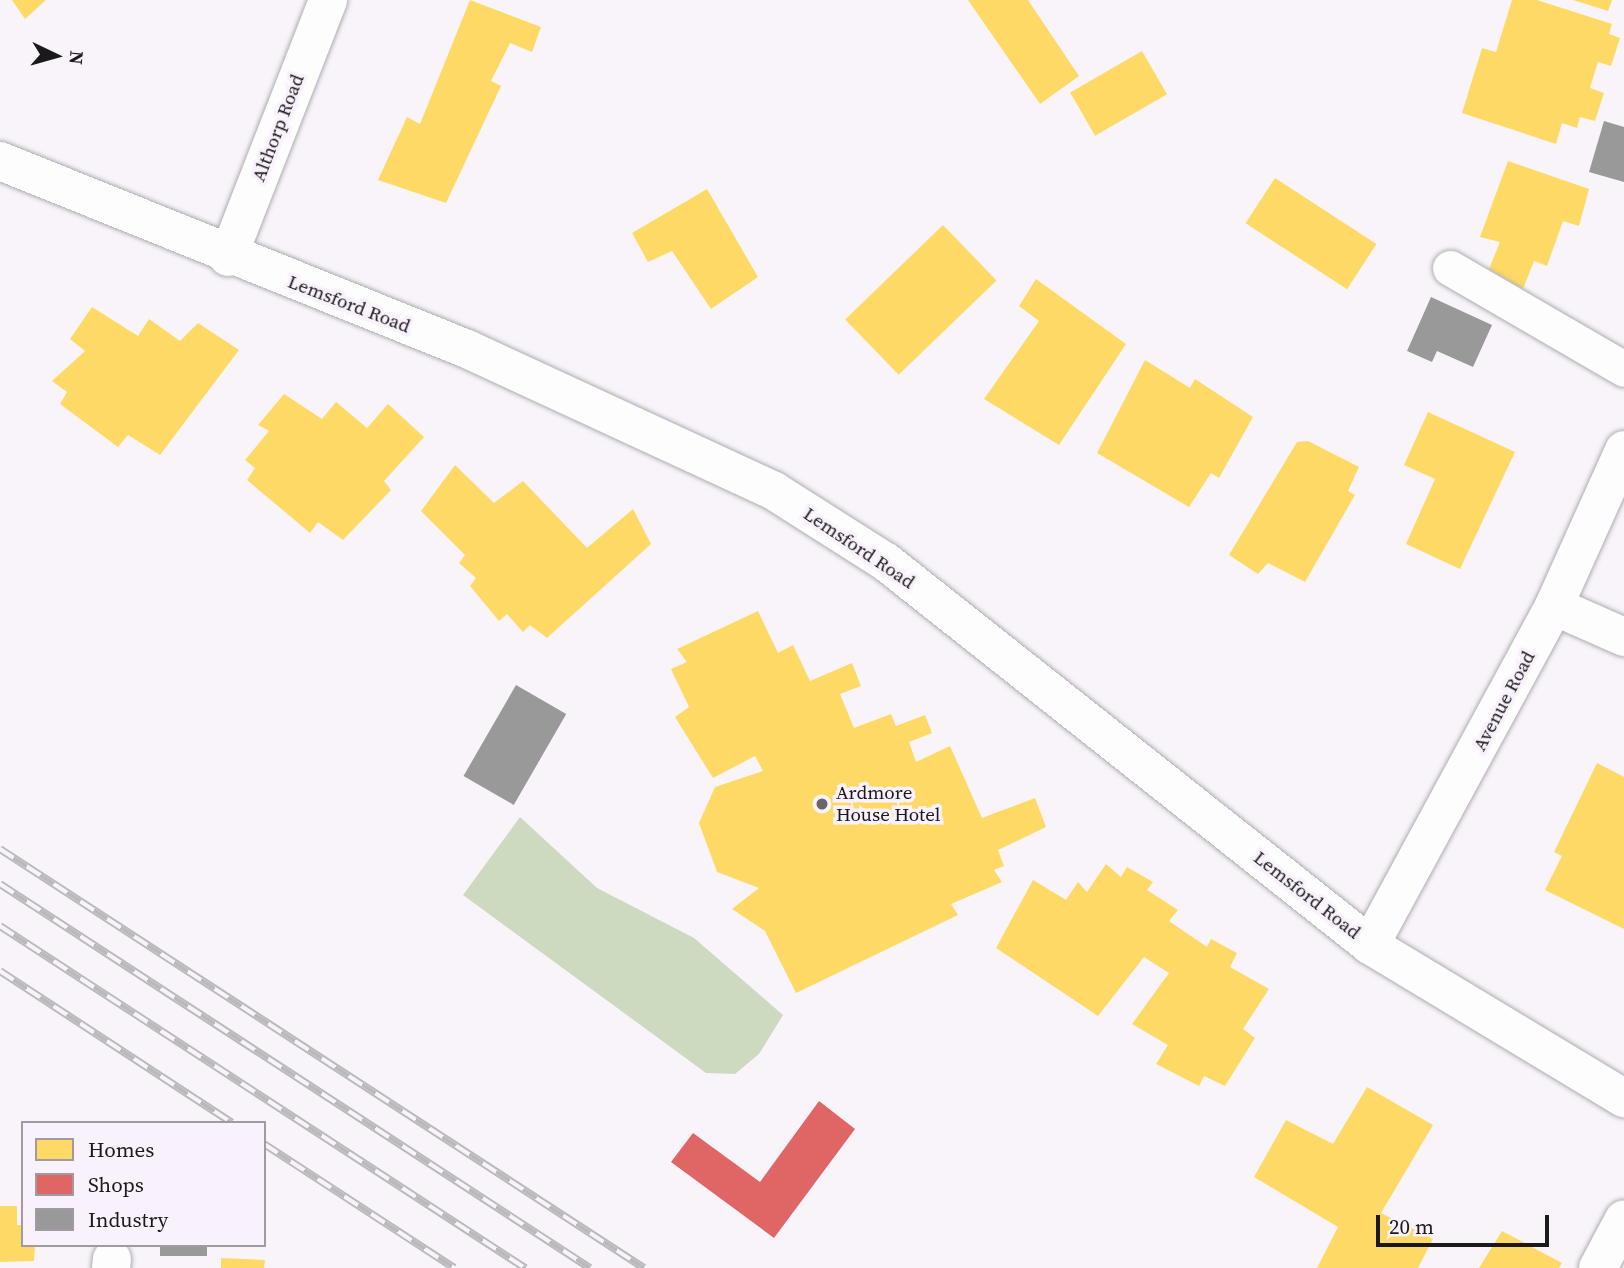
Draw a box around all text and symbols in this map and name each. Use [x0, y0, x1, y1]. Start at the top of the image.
north arrow [21, 21, 91, 91]
text: N [63, 50, 90, 66]
street label: Althorp Road [247, 71, 309, 185]
street label: Lemsford Road [285, 270, 413, 338]
street label: Lemsford Road [799, 502, 919, 594]
street label: Avenue Road [1468, 647, 1540, 755]
place label: Ardmore House Hotel [836, 782, 940, 826]
marker: Ardmore House Hotel [814, 796, 830, 812]
street label: Lemsford Road [1249, 846, 1365, 944]
legend [21, 1121, 266, 1247]
text: Homes [88, 1135, 154, 1164]
text: Shops [88, 1170, 144, 1199]
scale bar [1379, 1202, 1552, 1246]
text: Industry [88, 1205, 168, 1234]
text: 20 m [1389, 1212, 1434, 1241]

